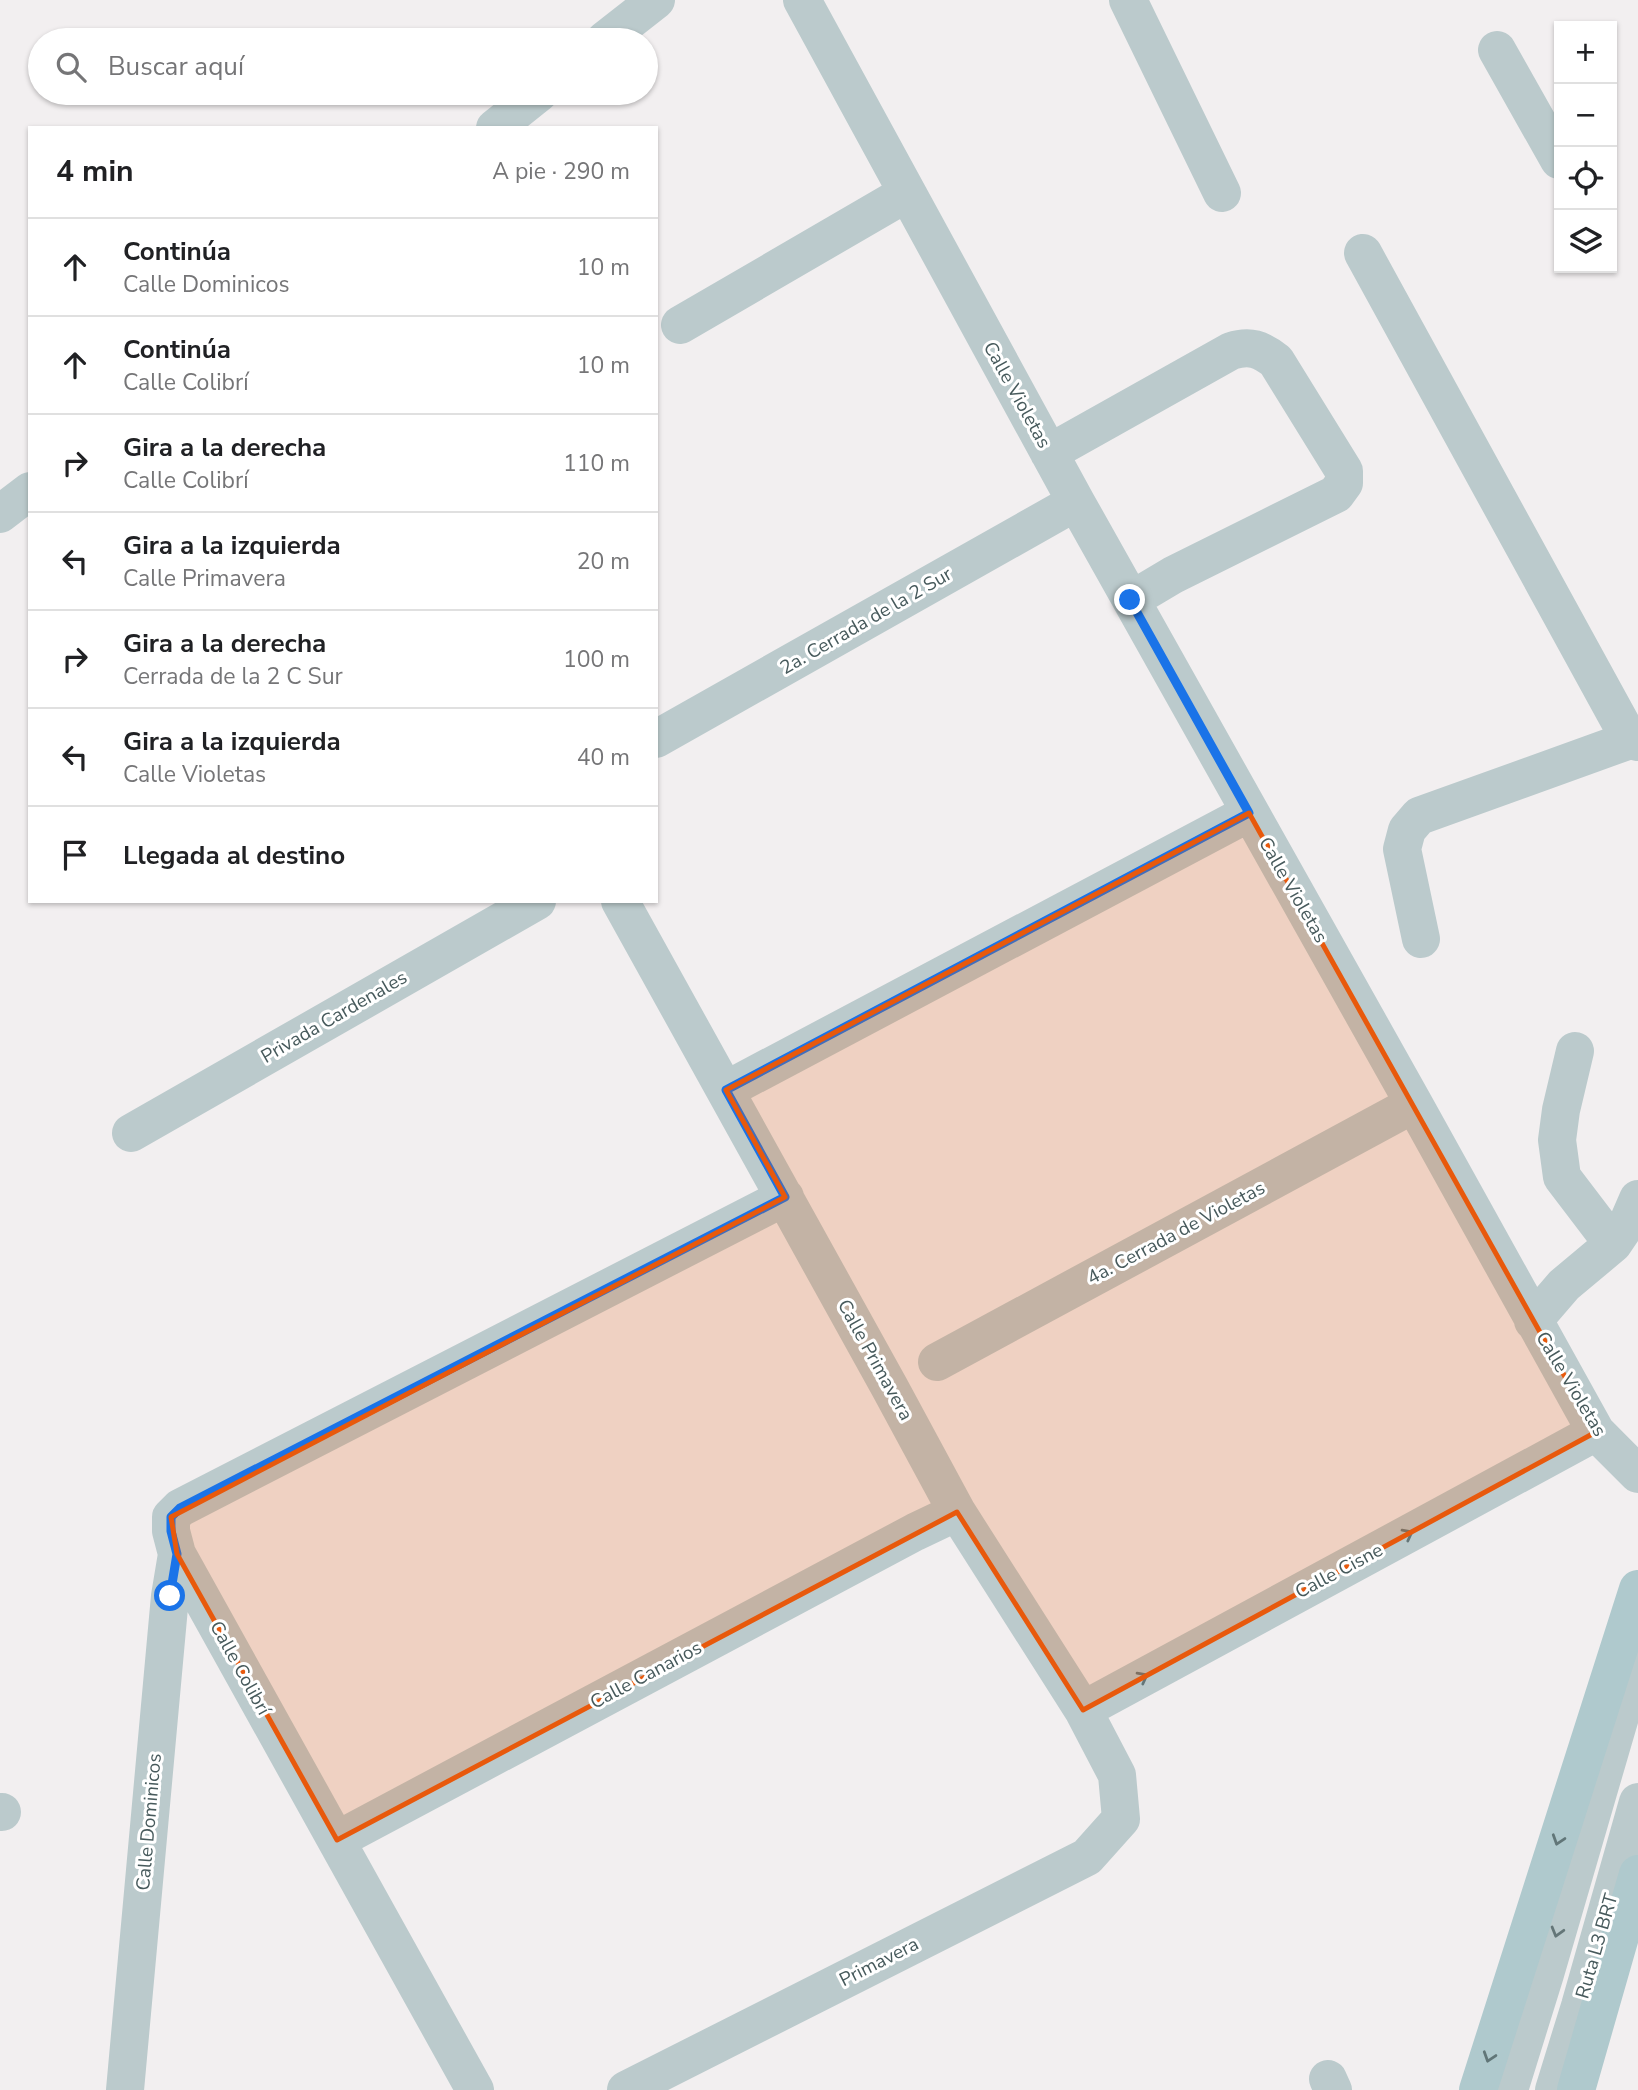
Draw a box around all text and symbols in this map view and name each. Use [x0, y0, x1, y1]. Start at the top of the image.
map controls [1554, 21, 1617, 273]
button: + [1554, 21, 1617, 84]
search box [28, 28, 658, 105]
icon: search [52, 48, 90, 86]
text: Buscar aquí [108, 49, 244, 84]
button: − [1554, 84, 1617, 147]
button: locate [1554, 147, 1617, 210]
text: 4 min [56, 151, 134, 192]
text: A pie · 290 m [492, 156, 630, 187]
button: layers [1554, 210, 1617, 273]
text: Continúa [123, 234, 231, 269]
icon: ahead [56, 248, 94, 286]
text: 10 m [577, 252, 630, 283]
text: Calle Dominicos [123, 269, 290, 300]
text: Continúa [123, 332, 231, 367]
street label: Calle Violetas [977, 337, 1057, 453]
icon: ahead [56, 346, 94, 384]
text: 10 m [577, 350, 630, 381]
text: Calle Colibrí [123, 367, 249, 398]
text: Gira a la derecha [123, 430, 326, 465]
icon: right [56, 444, 94, 482]
text: 110 m [563, 448, 630, 479]
text: Calle Colibrí [123, 465, 249, 496]
text: Gira a la izquierda [123, 528, 341, 563]
icon: left [56, 542, 94, 580]
text: 20 m [577, 546, 630, 577]
street label: 2a. Cerrada de la 2 Sur [775, 561, 957, 681]
text: Calle Primavera [123, 563, 286, 594]
route end [1114, 584, 1145, 615]
text: Gira a la derecha [123, 626, 326, 661]
icon: right [56, 640, 94, 678]
text: 100 m [563, 644, 630, 675]
text: Cerrada de la 2 C Sur [123, 661, 343, 692]
text: Gira a la izquierda [123, 724, 341, 759]
icon: left [56, 738, 94, 776]
text: 40 m [577, 742, 630, 773]
text: Calle Violetas [123, 759, 266, 790]
street label: Calle Violetas [1252, 832, 1334, 948]
icon: arrive [56, 836, 94, 874]
text: Llegada al destino [123, 838, 345, 873]
street label: Privada Cardenales [256, 965, 412, 1069]
street label: 4a. Cerrada de Violetas [1082, 1175, 1270, 1291]
street label: Calle Primavera [831, 1295, 919, 1425]
street label: Calle Violetas [1529, 1327, 1613, 1441]
one-way arrow [1400, 1529, 1413, 1542]
street label: Calle Cisne [1291, 1537, 1387, 1605]
route start [154, 1580, 185, 1611]
street label: Calle Colibrí [203, 1616, 277, 1721]
street label: Calle Canarios [586, 1635, 706, 1715]
one-way arrow [1136, 1672, 1148, 1685]
street label: Calle Dominicos [130, 1752, 168, 1892]
one-way arrow [1551, 1834, 1566, 1846]
street label: Ruta L3 BRT [1570, 1890, 1625, 2002]
one-way arrow [1551, 1926, 1566, 1938]
street label: Primavera [835, 1931, 923, 1993]
one-way arrow [1482, 2051, 1497, 2063]

